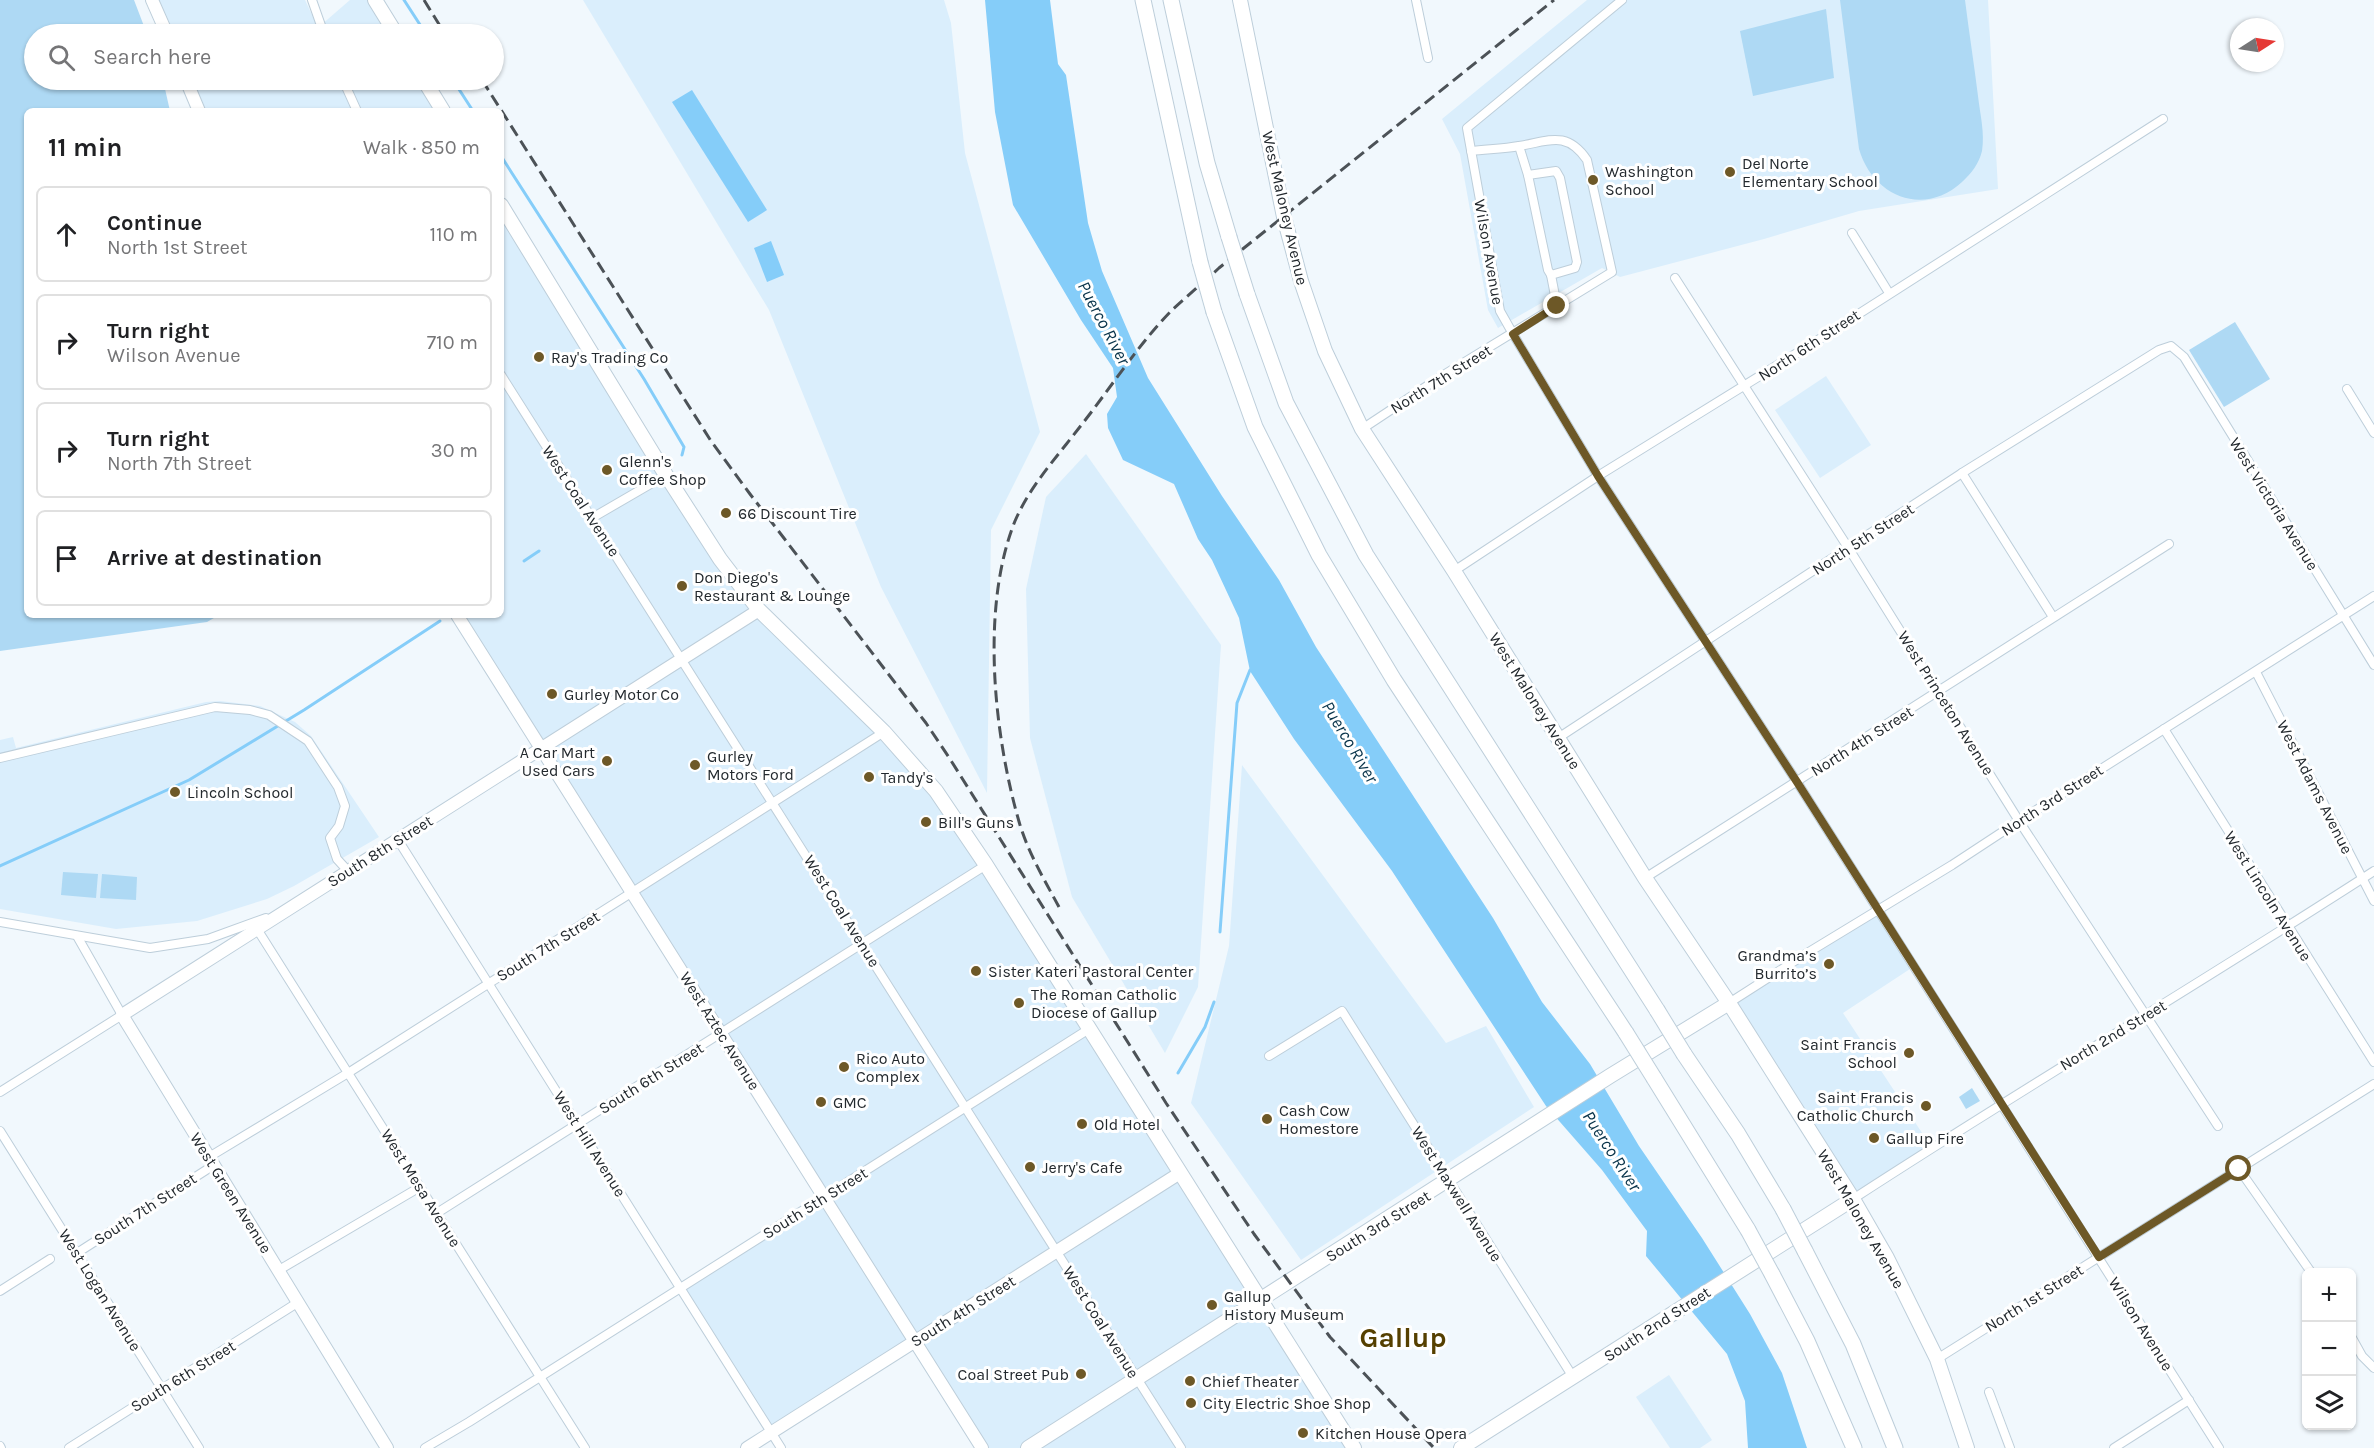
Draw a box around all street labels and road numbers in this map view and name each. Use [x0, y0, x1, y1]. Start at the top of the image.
street label: West Maloney Avenue [1258, 129, 1312, 287]
street label: Wilson Avenue [1470, 198, 1508, 306]
street label: North 6th Street [1755, 305, 1863, 385]
street label: North 7th Street [1387, 340, 1495, 418]
street label: West Victoria Avenue [2225, 434, 2323, 574]
street label: West Coal Avenue [538, 442, 624, 560]
street label: North 5th Street [1809, 499, 1917, 579]
street label: West Princeton Avenue [1894, 627, 1998, 779]
street label: West Maloney Avenue [1485, 629, 1585, 773]
street label: North 4th Street [1807, 702, 1917, 780]
street label: West Adams Avenue [2273, 717, 2357, 857]
street label: North 3rd Street [1998, 760, 2106, 840]
street label: South 8th Street [324, 811, 436, 891]
street label: West Lincoln Avenue [2220, 827, 2316, 965]
street label: West Coal Avenue [800, 851, 884, 971]
street label: South 7th Street [493, 907, 603, 985]
street label: West Aztec Avenue [676, 968, 764, 1094]
street label: North 2nd Street [2056, 996, 2170, 1074]
street label: South 6th Street [595, 1038, 707, 1118]
street label: West Hill Avenue [550, 1088, 630, 1200]
street label: West Maxwell Avenue [1408, 1123, 1506, 1265]
street label: West Mesa Avenue [377, 1125, 465, 1251]
street label: West Green Avenue [186, 1129, 276, 1257]
street label: West Maloney Avenue [1813, 1146, 1909, 1292]
street label: South 5th Street [759, 1163, 871, 1243]
street label: South 7th Street [90, 1169, 200, 1249]
street label: South 3rd Street [1322, 1186, 1434, 1266]
street label: West Logan Avenue [55, 1225, 145, 1355]
street label: North 1st Street [1981, 1260, 2087, 1336]
street label: West Coal Avenue [1059, 1262, 1143, 1382]
street label: South 4th Street [907, 1271, 1019, 1351]
street label: Wilson Avenue [2105, 1274, 2177, 1374]
street label: South 2nd Street [1600, 1282, 1714, 1366]
street label: South 6th Street [127, 1336, 239, 1416]

